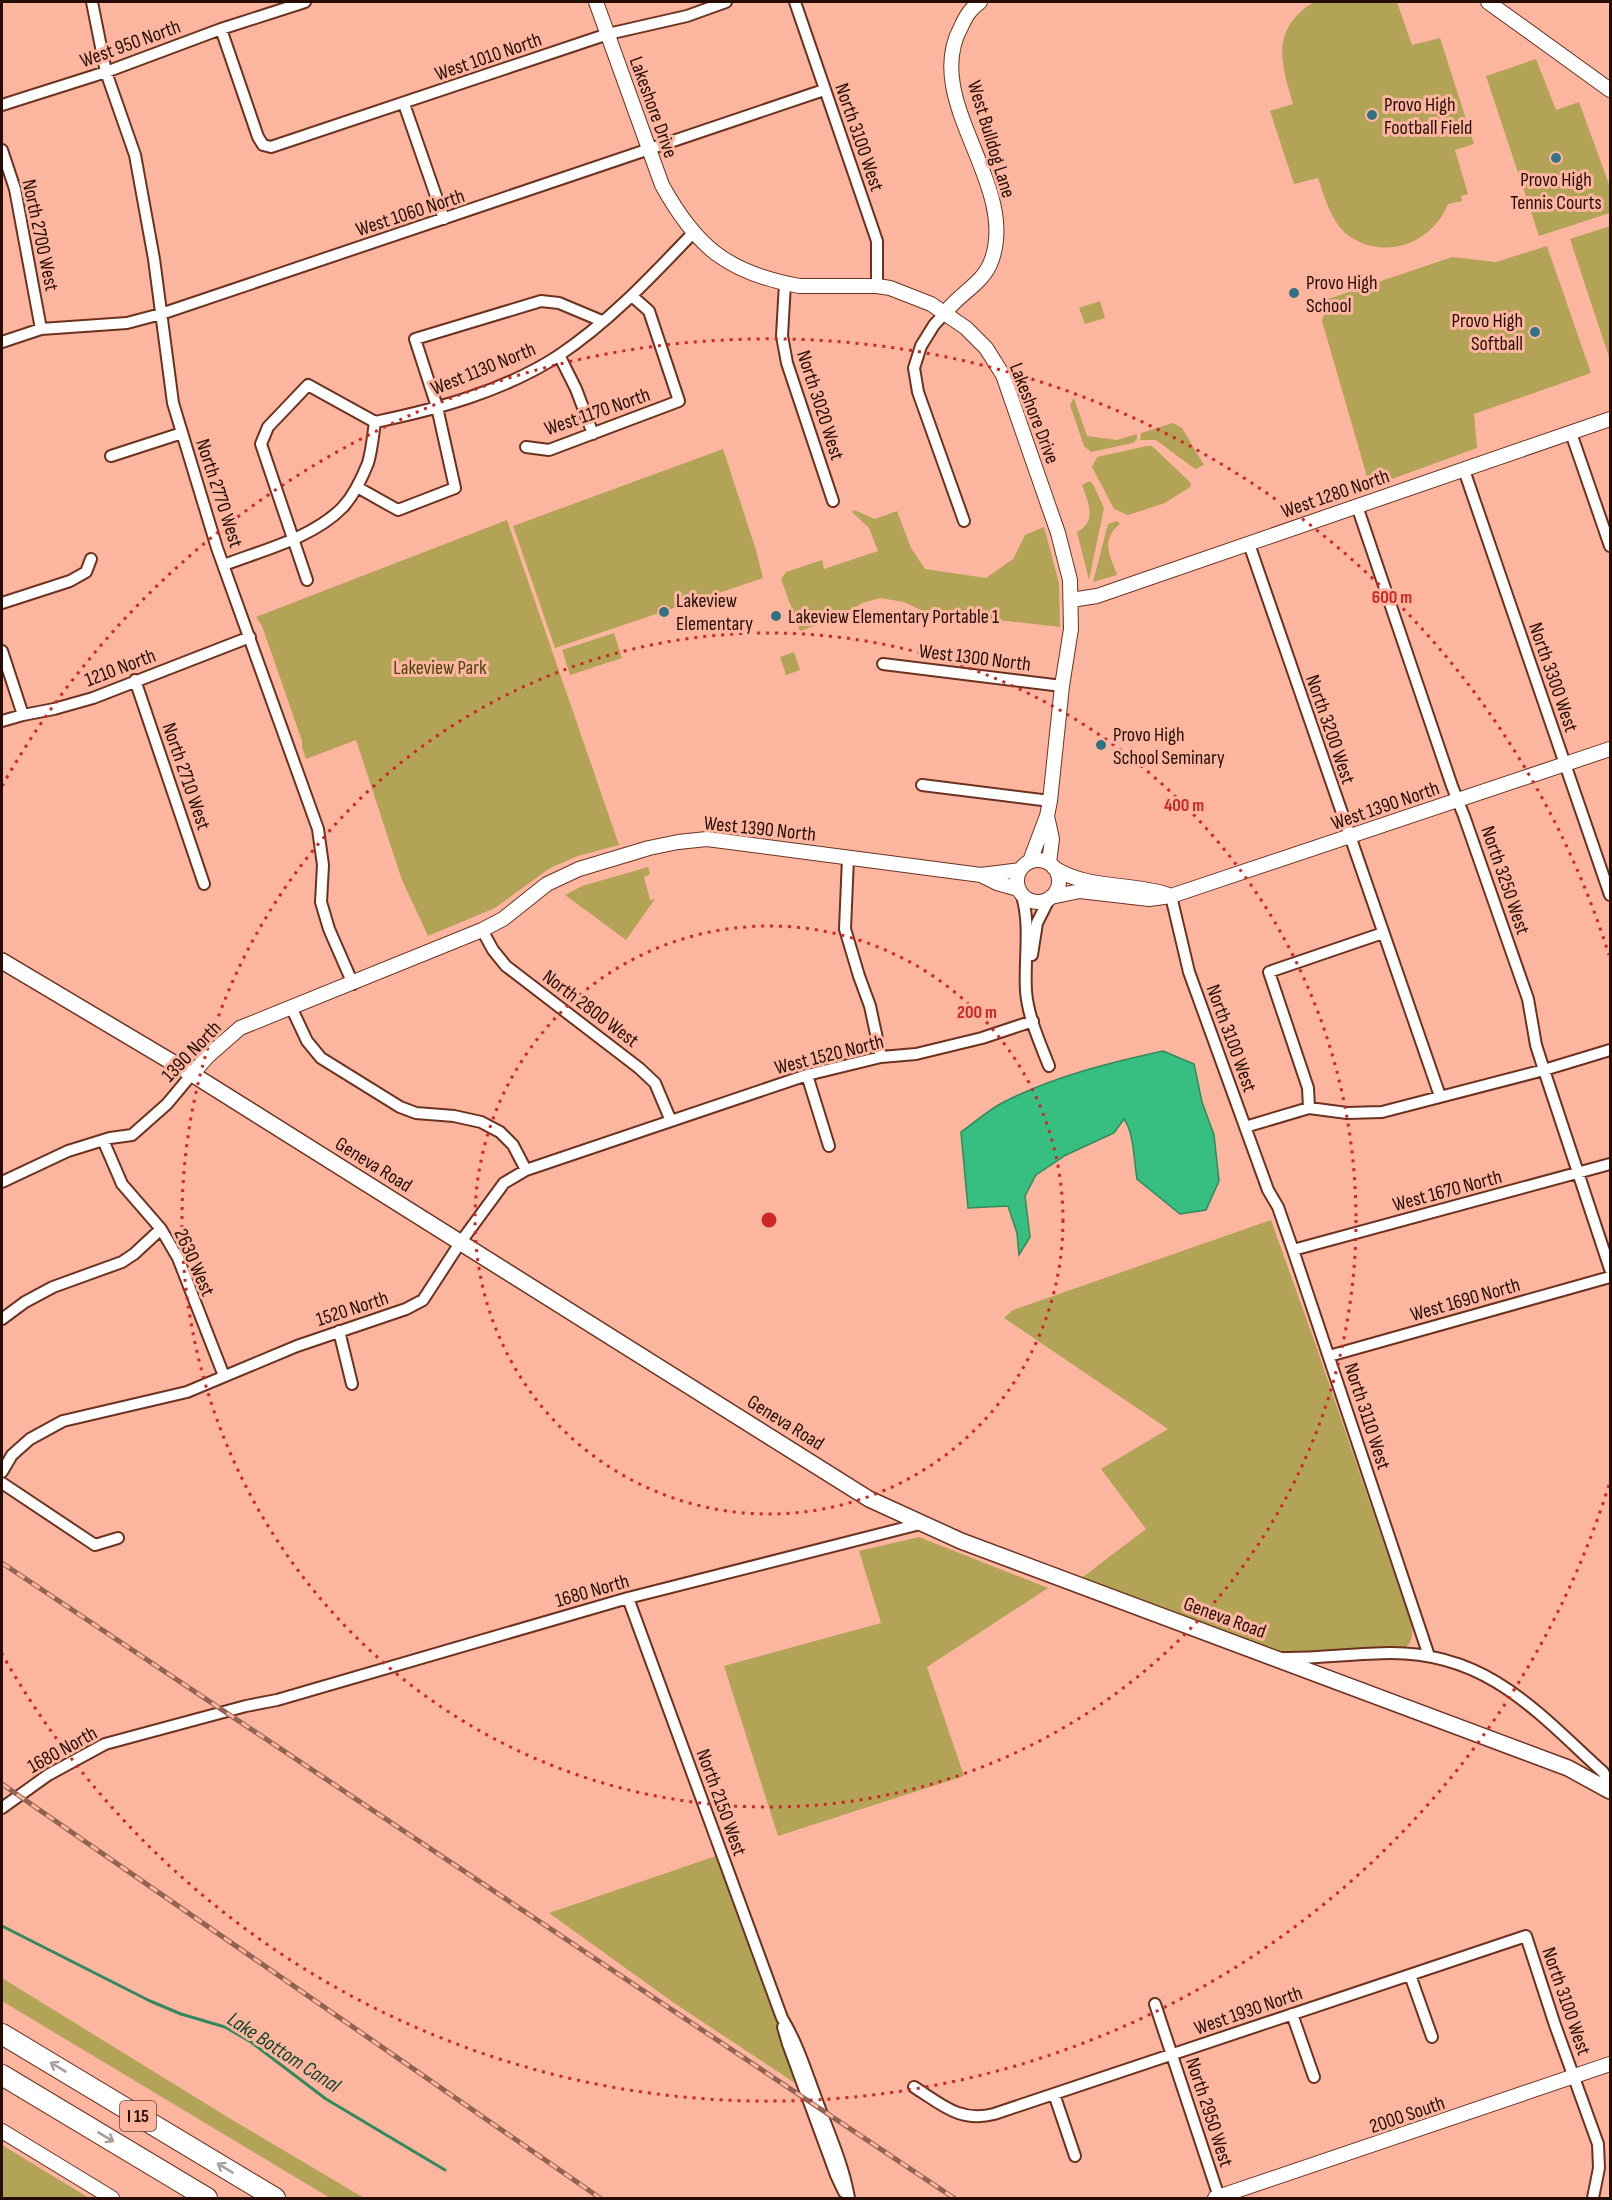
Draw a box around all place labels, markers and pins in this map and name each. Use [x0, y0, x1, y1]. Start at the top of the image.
place label: Provo High Football Field [1384, 93, 1472, 140]
marker: Provo High Football Field [1365, 108, 1379, 122]
marker: Provo High Tennis Courts [1549, 151, 1563, 165]
place label: Provo High Tennis Courts [1510, 168, 1602, 215]
place label: Provo High School [1306, 271, 1377, 318]
marker: Provo High School [1287, 286, 1301, 300]
place label: Provo High Softball [1452, 309, 1523, 356]
marker: Provo High Softball [1528, 325, 1542, 339]
place label: Lakeview Elementary [676, 589, 753, 636]
marker: Lakeview Elementary [657, 605, 671, 619]
place label: Lakeview Elementary Portable 1 [788, 605, 999, 629]
marker: Lakeview Elementary Portable 1 [769, 609, 783, 623]
place label: Provo High School Seminary [1113, 723, 1225, 770]
marker: Provo High School Seminary [1094, 738, 1108, 752]
centre of rings [759, 1210, 779, 1230]

